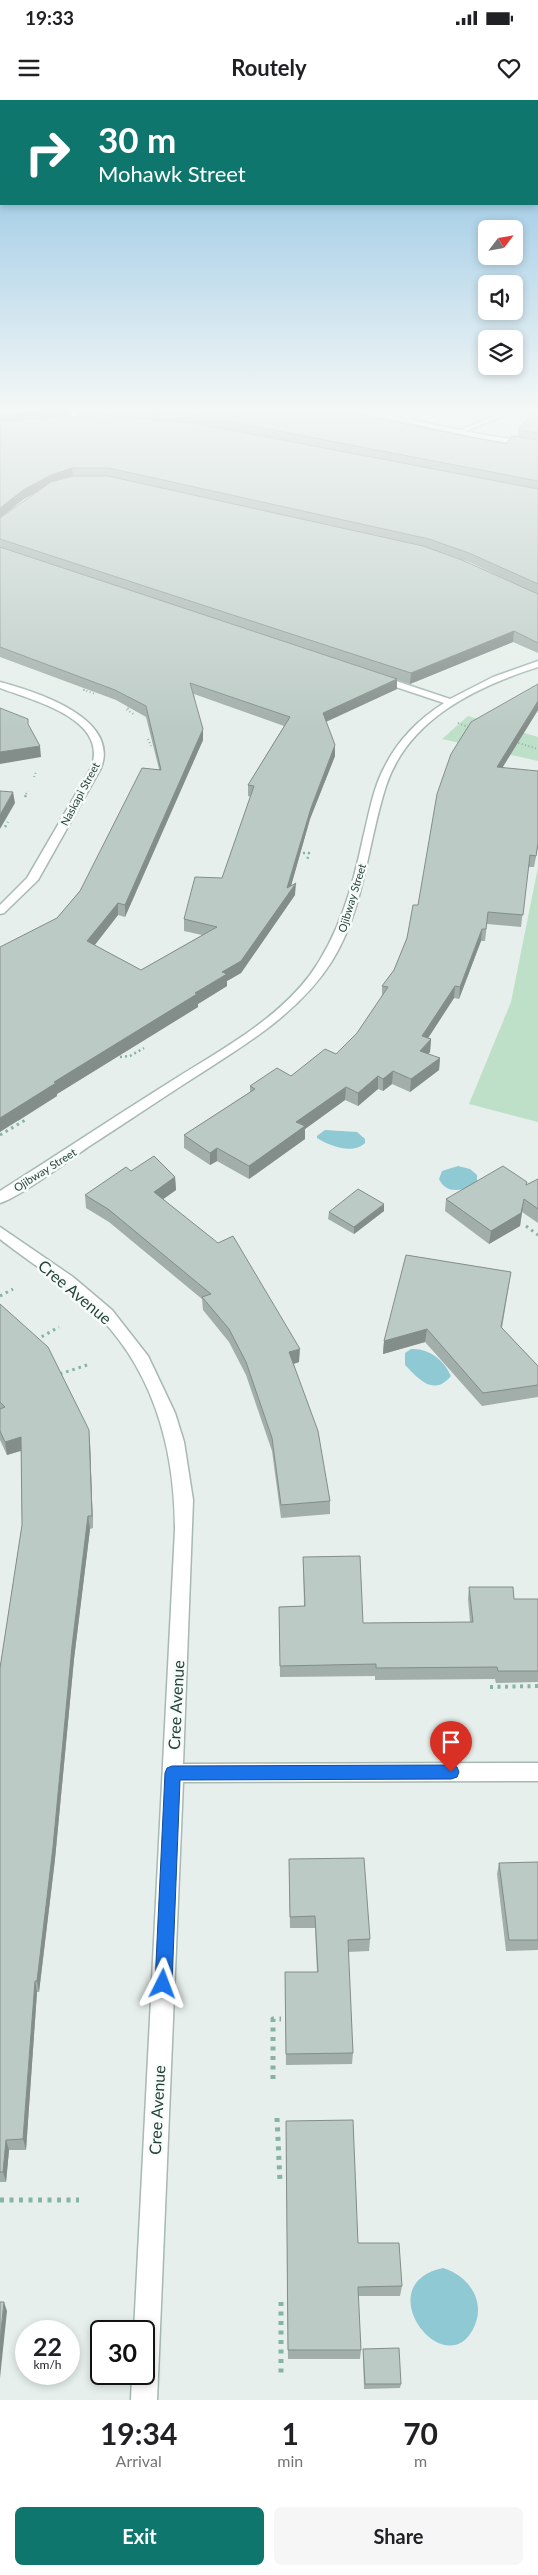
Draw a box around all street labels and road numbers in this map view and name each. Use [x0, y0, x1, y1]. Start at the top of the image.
street label: Naskapi Street [57, 760, 102, 828]
street label: Ojibway Street [335, 862, 368, 934]
street label: Ojibway Street [11, 1145, 78, 1194]
street label: Cree Avenue [35, 1256, 116, 1328]
street label: Cree Avenue [164, 1660, 187, 1750]
street label: Cree Avenue [145, 2065, 168, 2155]

